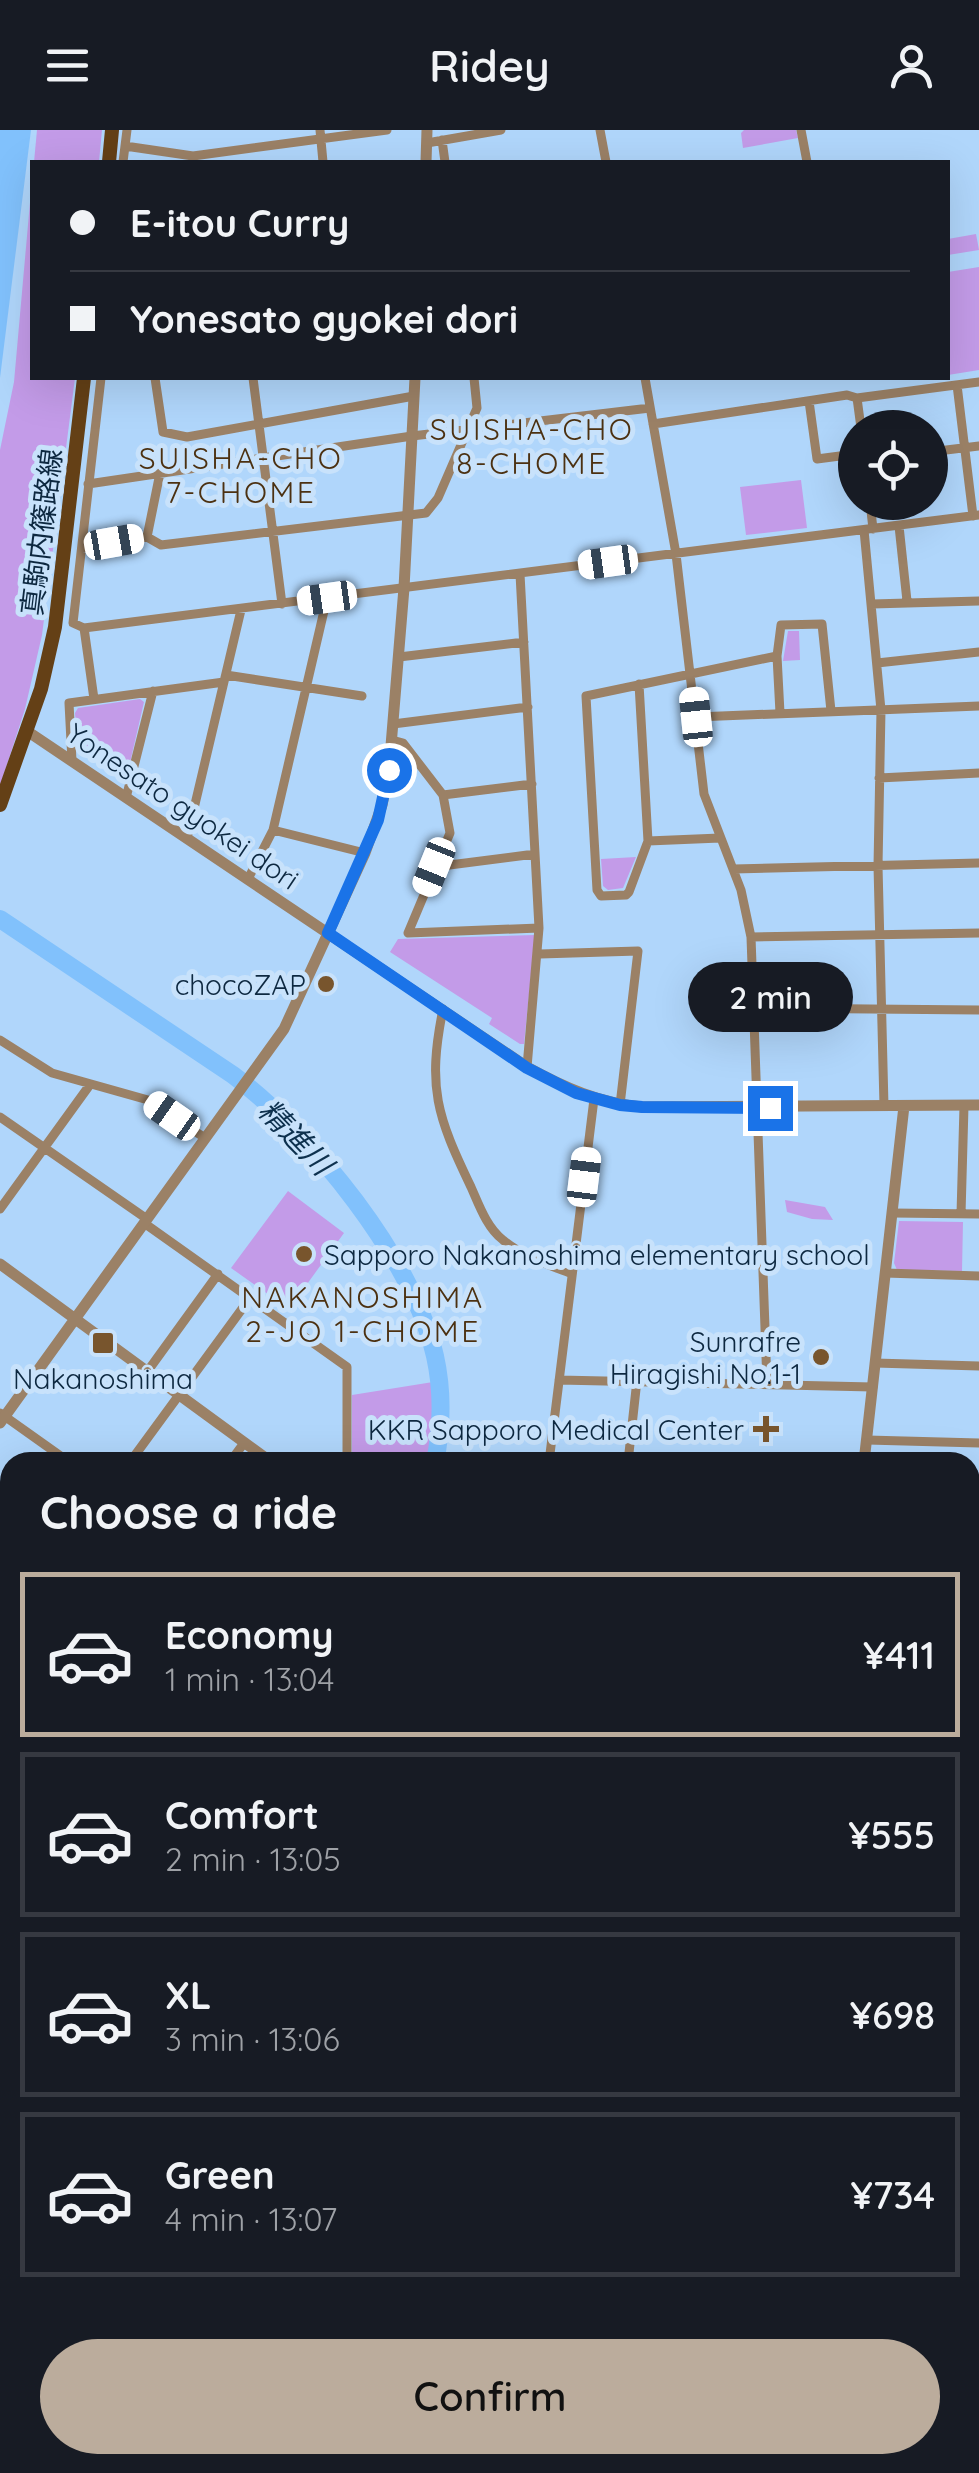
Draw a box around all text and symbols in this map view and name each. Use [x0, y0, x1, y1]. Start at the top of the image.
text: Ridey [429, 37, 550, 93]
icon: menu [40, 38, 95, 93]
icon: person [884, 38, 939, 93]
text: E-itou Curry [130, 199, 349, 247]
text: Yonesato gyokei dori [130, 295, 518, 343]
district label: SUISHA-CHO 8-CHOME [430, 410, 634, 482]
map controls [838, 410, 948, 520]
button: locate [838, 410, 948, 520]
district label: SUISHA-CHO 7-CHOME [139, 439, 343, 511]
street label: 真駒内篠路線 [13, 446, 69, 618]
car [82, 522, 146, 562]
car [576, 543, 640, 581]
car [295, 579, 359, 617]
car [678, 686, 714, 748]
street label: Yonesato gyokei dori [60, 715, 306, 897]
route start [367, 748, 412, 793]
car [409, 834, 459, 900]
callout: 2 min [688, 963, 852, 1033]
place label: chocoZAP [175, 967, 306, 1002]
marker: chocoZAP [315, 973, 337, 995]
text: 2 min [729, 977, 812, 1017]
route end [748, 1086, 793, 1131]
car [139, 1087, 205, 1145]
water label: 精進川 [251, 1091, 343, 1185]
car [565, 1145, 603, 1209]
place label: Sapporo Nakanoshima elementary school [324, 1237, 870, 1272]
marker: Sapporo Nakanoshima elementary school [293, 1243, 315, 1265]
district label: NAKANOSHIMA 2-JO 1-CHOME [241, 1278, 485, 1350]
place label: Sunrafre Hiragishi No.1-1 [610, 1324, 801, 1391]
marker: Nakanoshima [90, 1330, 116, 1356]
marker: Sunrafre Hiragishi No.1-1 [810, 1346, 832, 1368]
place label: Nakanoshima [13, 1361, 193, 1396]
place label: KKR Sapporo Medical Center [368, 1412, 744, 1447]
marker: KKR Sapporo Medical Center [753, 1416, 779, 1442]
text: Choose a ride [40, 1484, 337, 1540]
icon: car [45, 1610, 135, 1700]
text: Economy [165, 1611, 334, 1659]
text: ¥411 [863, 1631, 935, 1679]
text: 1 min · 13:04 [165, 1659, 334, 1699]
icon: car [45, 1790, 135, 1880]
text: Comfort [165, 1791, 319, 1839]
text: ¥555 [848, 1811, 935, 1859]
text: 2 min · 13:05 [165, 1839, 341, 1879]
icon: car [45, 1970, 135, 2060]
text: XL [165, 1971, 211, 2019]
text: ¥698 [850, 1991, 935, 2039]
text: 3 min · 13:06 [165, 2019, 340, 2059]
icon: car [45, 2150, 135, 2240]
text: Green [165, 2151, 275, 2199]
text: ¥734 [851, 2171, 935, 2219]
text: 4 min · 13:07 [165, 2199, 337, 2239]
button: Confirm [40, 2339, 940, 2454]

